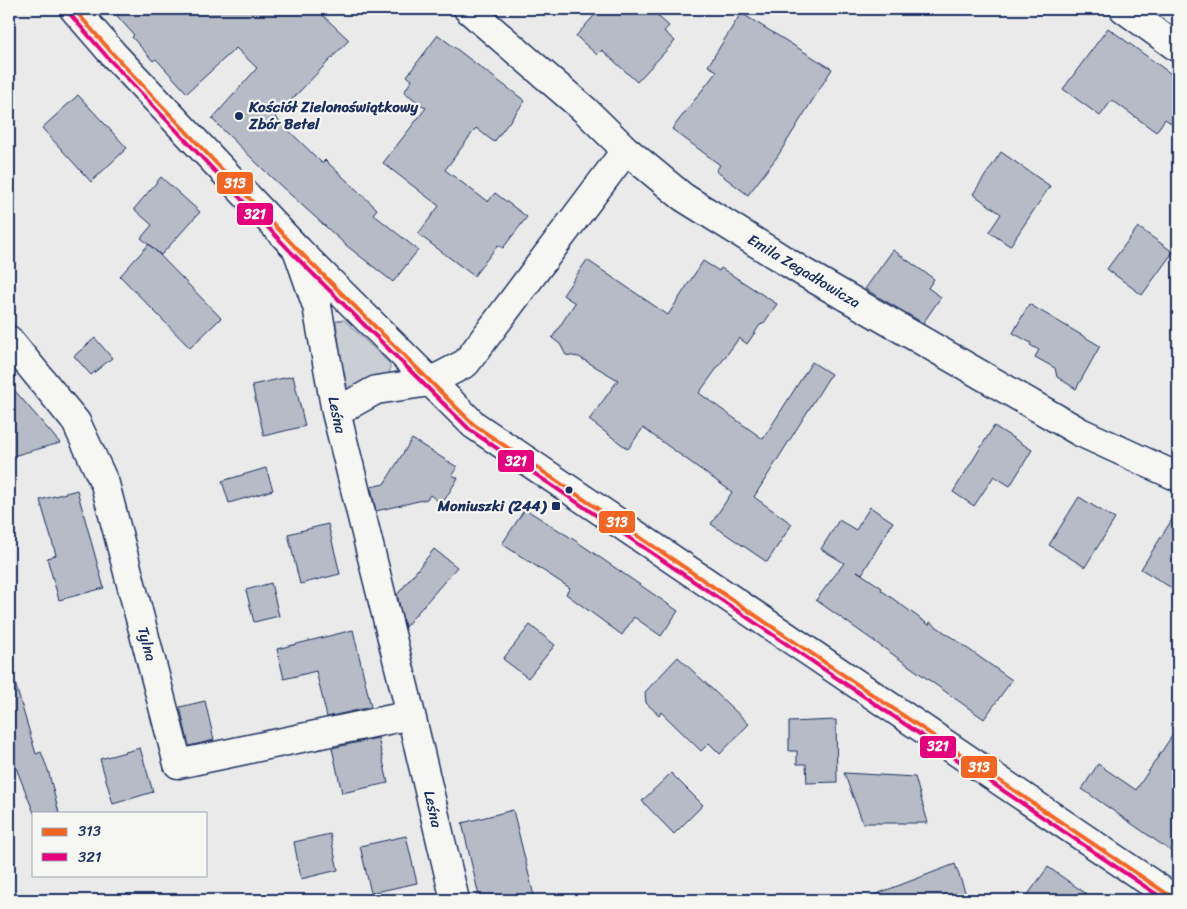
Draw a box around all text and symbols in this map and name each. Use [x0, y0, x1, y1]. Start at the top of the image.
place label: Kościół Zielonoświątkowy Zbór Betel [248, 94, 419, 137]
marker: Kościół Zielonoświątkowy Zbór Betel [233, 110, 245, 122]
line badge: 313 [216, 171, 254, 195]
text: 313 [223, 171, 246, 196]
line badge: 321 [236, 202, 274, 226]
text: 321 [243, 202, 266, 227]
street label: Emila Zegadłowicza [742, 227, 866, 315]
street label: Leśna [320, 394, 354, 436]
line badge: 321 [497, 449, 535, 473]
text: 321 [504, 449, 527, 474]
unlabelled marker [564, 485, 574, 495]
place label: Moniuszki (244) [437, 493, 548, 519]
marker: Moniuszki (244) [550, 500, 562, 512]
line badge: 313 [598, 510, 636, 534]
text: 313 [605, 510, 628, 535]
street label: Tylna [130, 624, 164, 665]
text: 321 [926, 734, 949, 759]
line badge: 321 [919, 735, 957, 759]
line badge: 313 [960, 755, 998, 779]
text: 313 [967, 755, 990, 780]
street label: Leśna [416, 788, 450, 830]
legend [32, 812, 208, 876]
text: 313 [78, 818, 101, 844]
text: 321 [78, 844, 101, 870]

